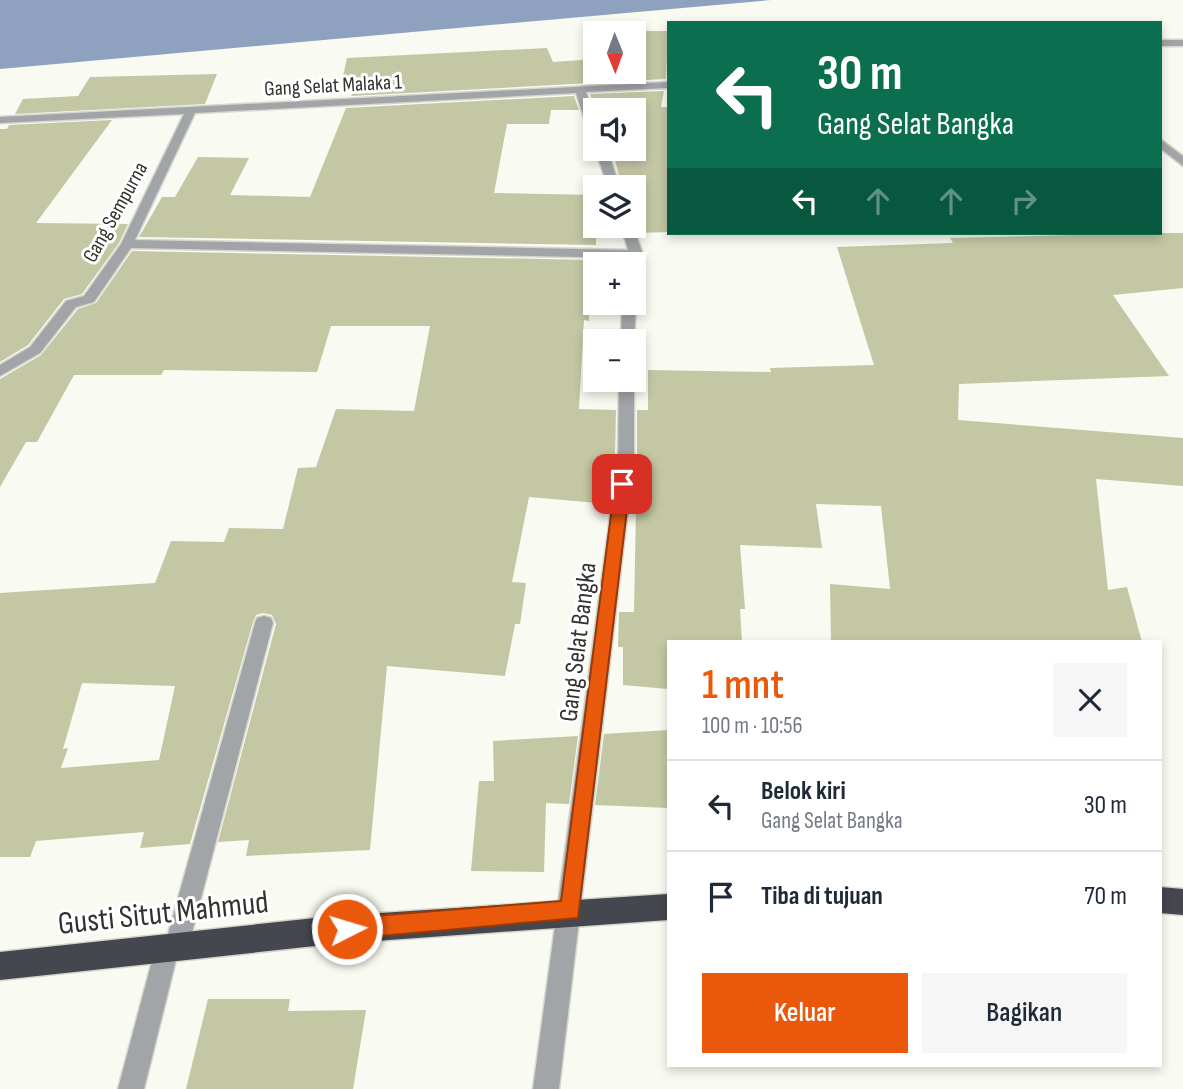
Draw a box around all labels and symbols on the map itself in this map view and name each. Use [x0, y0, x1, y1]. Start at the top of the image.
north arrow [583, 21, 646, 84]
street label: Gang Selat Malaka 1 [264, 69, 403, 102]
street label: Gang Sempurna [78, 158, 153, 267]
pin [592, 454, 652, 514]
street label: Gang Selat Bangka [553, 561, 604, 724]
street label: Gusti Situt Mahmud [56, 883, 270, 944]
position arrow [310, 892, 384, 966]

